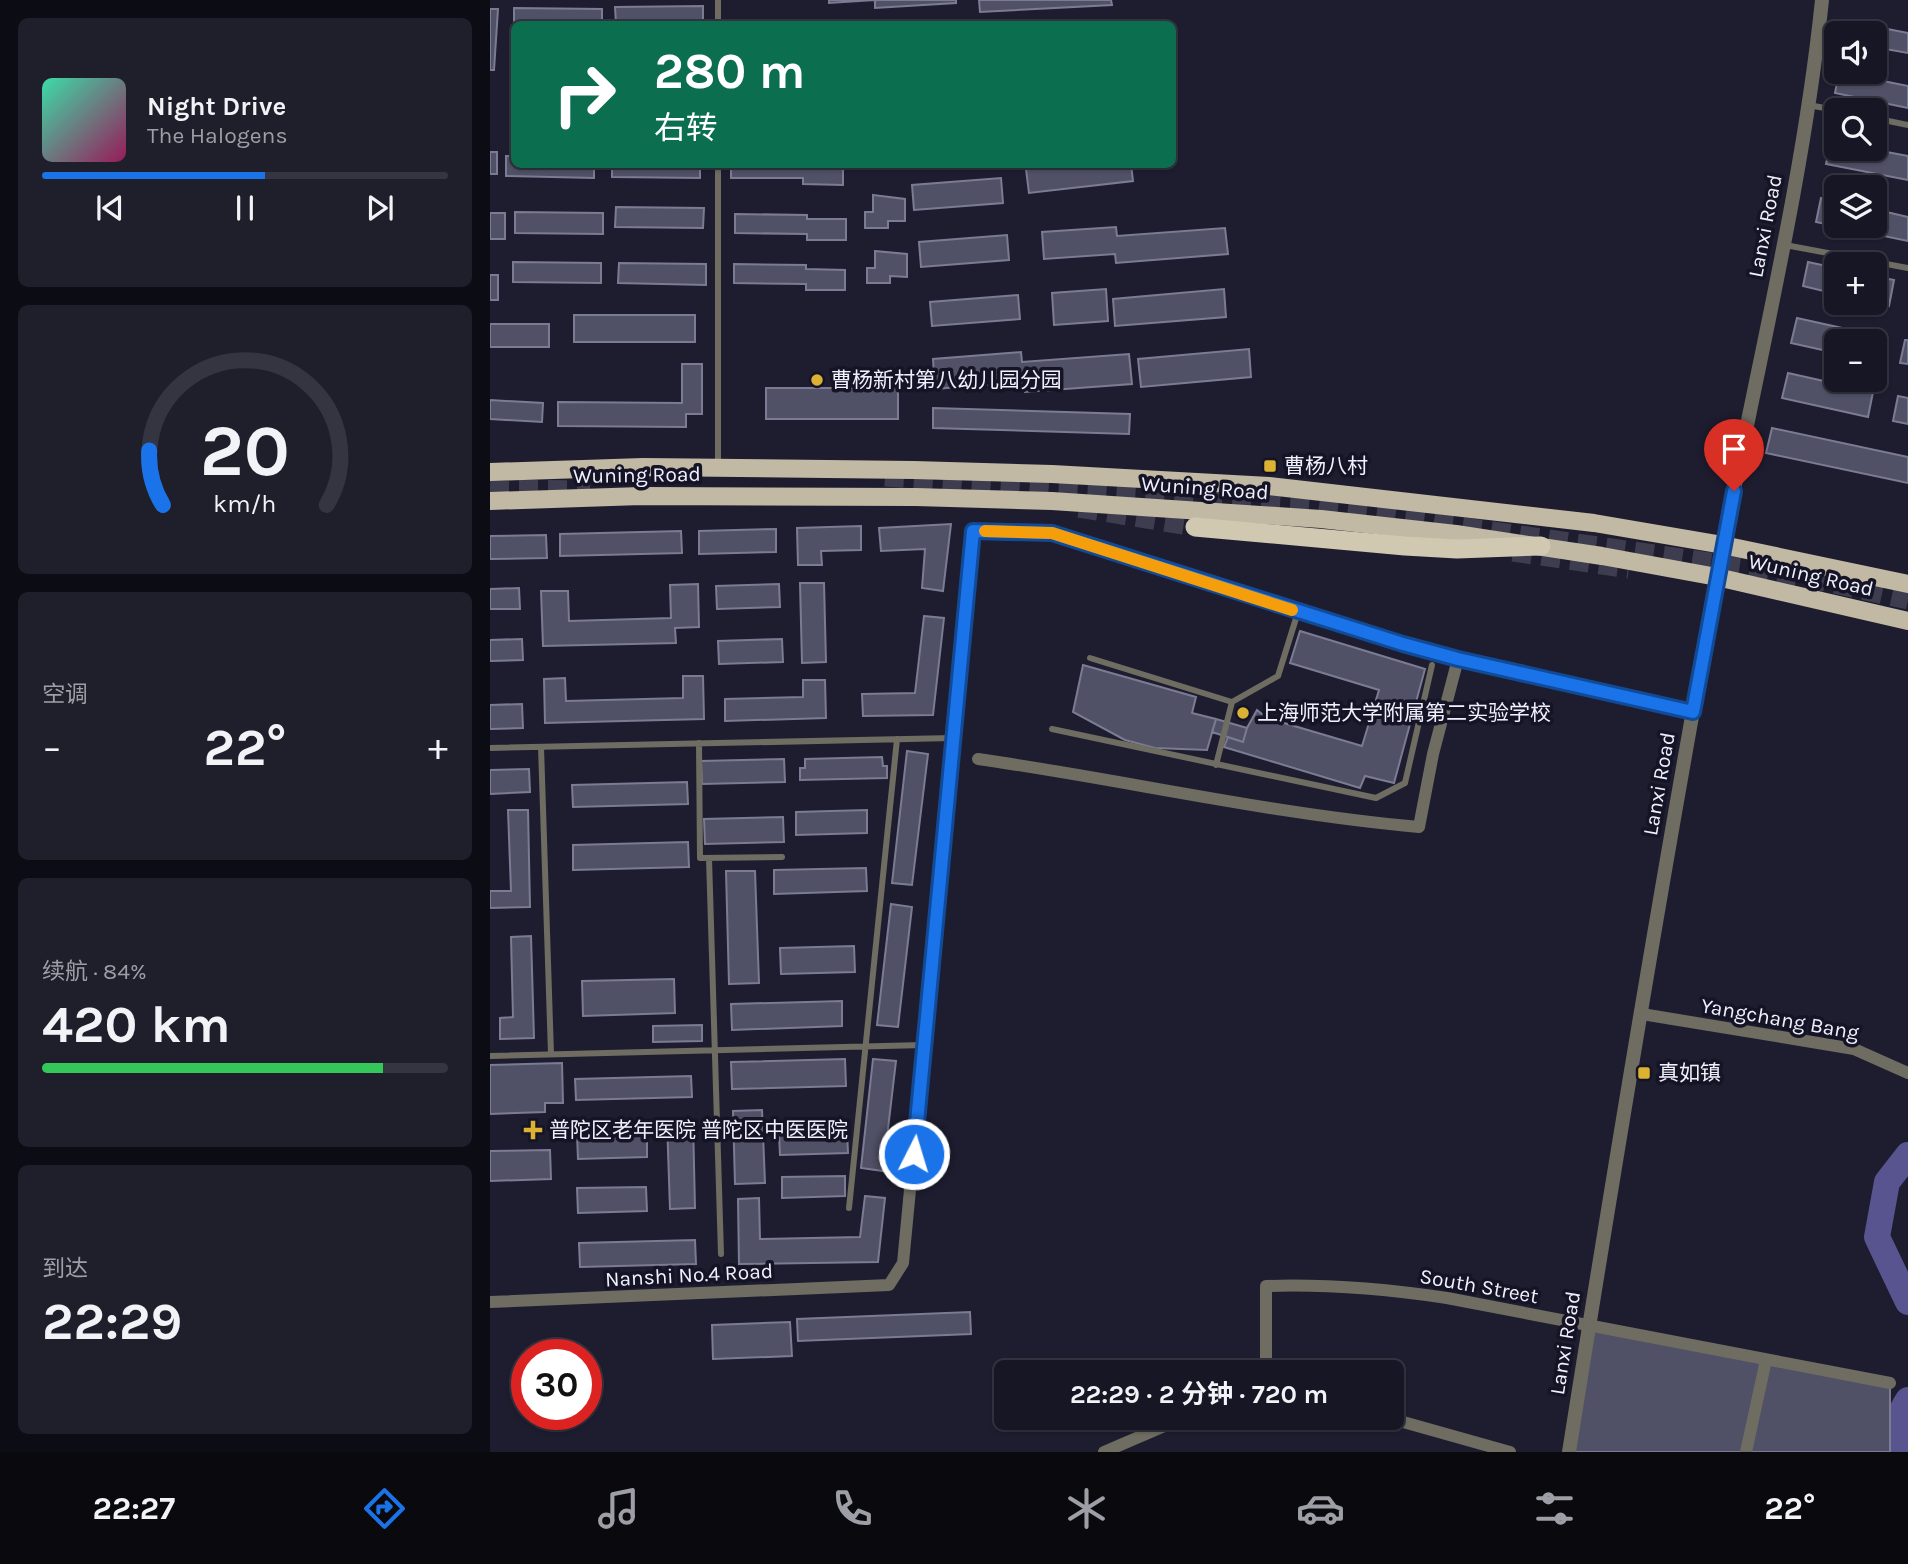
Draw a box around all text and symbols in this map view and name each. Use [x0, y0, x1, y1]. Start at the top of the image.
map controls [1824, 21, 1887, 392]
button: sound [1824, 21, 1887, 84]
text: 280 m [654, 43, 805, 100]
icon: right [539, 49, 630, 140]
text: Night Drive [147, 91, 286, 122]
button: search [1824, 98, 1887, 161]
text: 右转 [654, 110, 718, 147]
text: The Halogens [147, 122, 287, 149]
street label: Lanxi Road [1743, 172, 1787, 280]
button: layers [1824, 175, 1887, 238]
icon: previous [91, 189, 129, 227]
icon: pause [226, 189, 264, 227]
icon: next [361, 189, 399, 227]
button: + [1824, 252, 1887, 315]
button: − [1824, 329, 1887, 392]
place label: 曹杨新村第八幼儿园分园 [831, 368, 1062, 392]
marker: 曹杨新村第八幼儿园分园 [809, 372, 825, 388]
text: 20 [200, 409, 290, 494]
pin [1704, 419, 1764, 491]
icon: arrive [1715, 430, 1753, 468]
place label: 曹杨八村 [1284, 454, 1368, 478]
marker: 曹杨八村 [1262, 458, 1278, 474]
street label: Wuning Road [573, 462, 701, 488]
street label: Wuning Road [1140, 472, 1270, 504]
text: km/h [213, 489, 277, 518]
street label: Wuning Road [1746, 549, 1876, 601]
text: 空调 [42, 681, 88, 708]
place label: 上海师范大学附属第二实验学校 [1257, 701, 1551, 725]
marker: 上海师范大学附属第二实验学校 [1235, 705, 1251, 721]
text: 22° [203, 717, 287, 778]
text: − [42, 725, 62, 770]
text: + [428, 725, 448, 770]
street label: Lanxi Road [1638, 731, 1680, 837]
text: 续航 · 84% [42, 958, 147, 985]
street label: Yangchang Bang [1699, 993, 1861, 1045]
text: 420 km [42, 994, 231, 1055]
place label: 真如镇 [1658, 1061, 1721, 1085]
marker: 真如镇 [1636, 1065, 1652, 1081]
position arrow [877, 1117, 951, 1191]
place label: 普陀区老年医院 普陀区中医医院 [549, 1118, 848, 1142]
marker: 普陀区老年医院 普陀区中医医院 [523, 1120, 543, 1140]
text: 到达 [42, 1255, 88, 1282]
street label: Nanshi No.4 Road [604, 1259, 774, 1291]
street label: South Street [1418, 1264, 1540, 1308]
street label: Lanxi Road [1545, 1290, 1585, 1396]
text: 22:29 [42, 1291, 182, 1352]
speed limit sign: 30 [511, 1339, 602, 1430]
text: 22:29 · 2 分钟 · 720 m [1070, 1379, 1328, 1410]
icon: directions [360, 1484, 409, 1533]
icon: music [594, 1484, 643, 1533]
icon: phone [828, 1484, 877, 1533]
icon: climate [1062, 1484, 1111, 1533]
icon: car [1296, 1484, 1345, 1533]
icon: filters [1530, 1484, 1579, 1533]
text: 22:27 [93, 1490, 175, 1527]
text: 22° [1764, 1490, 1815, 1527]

